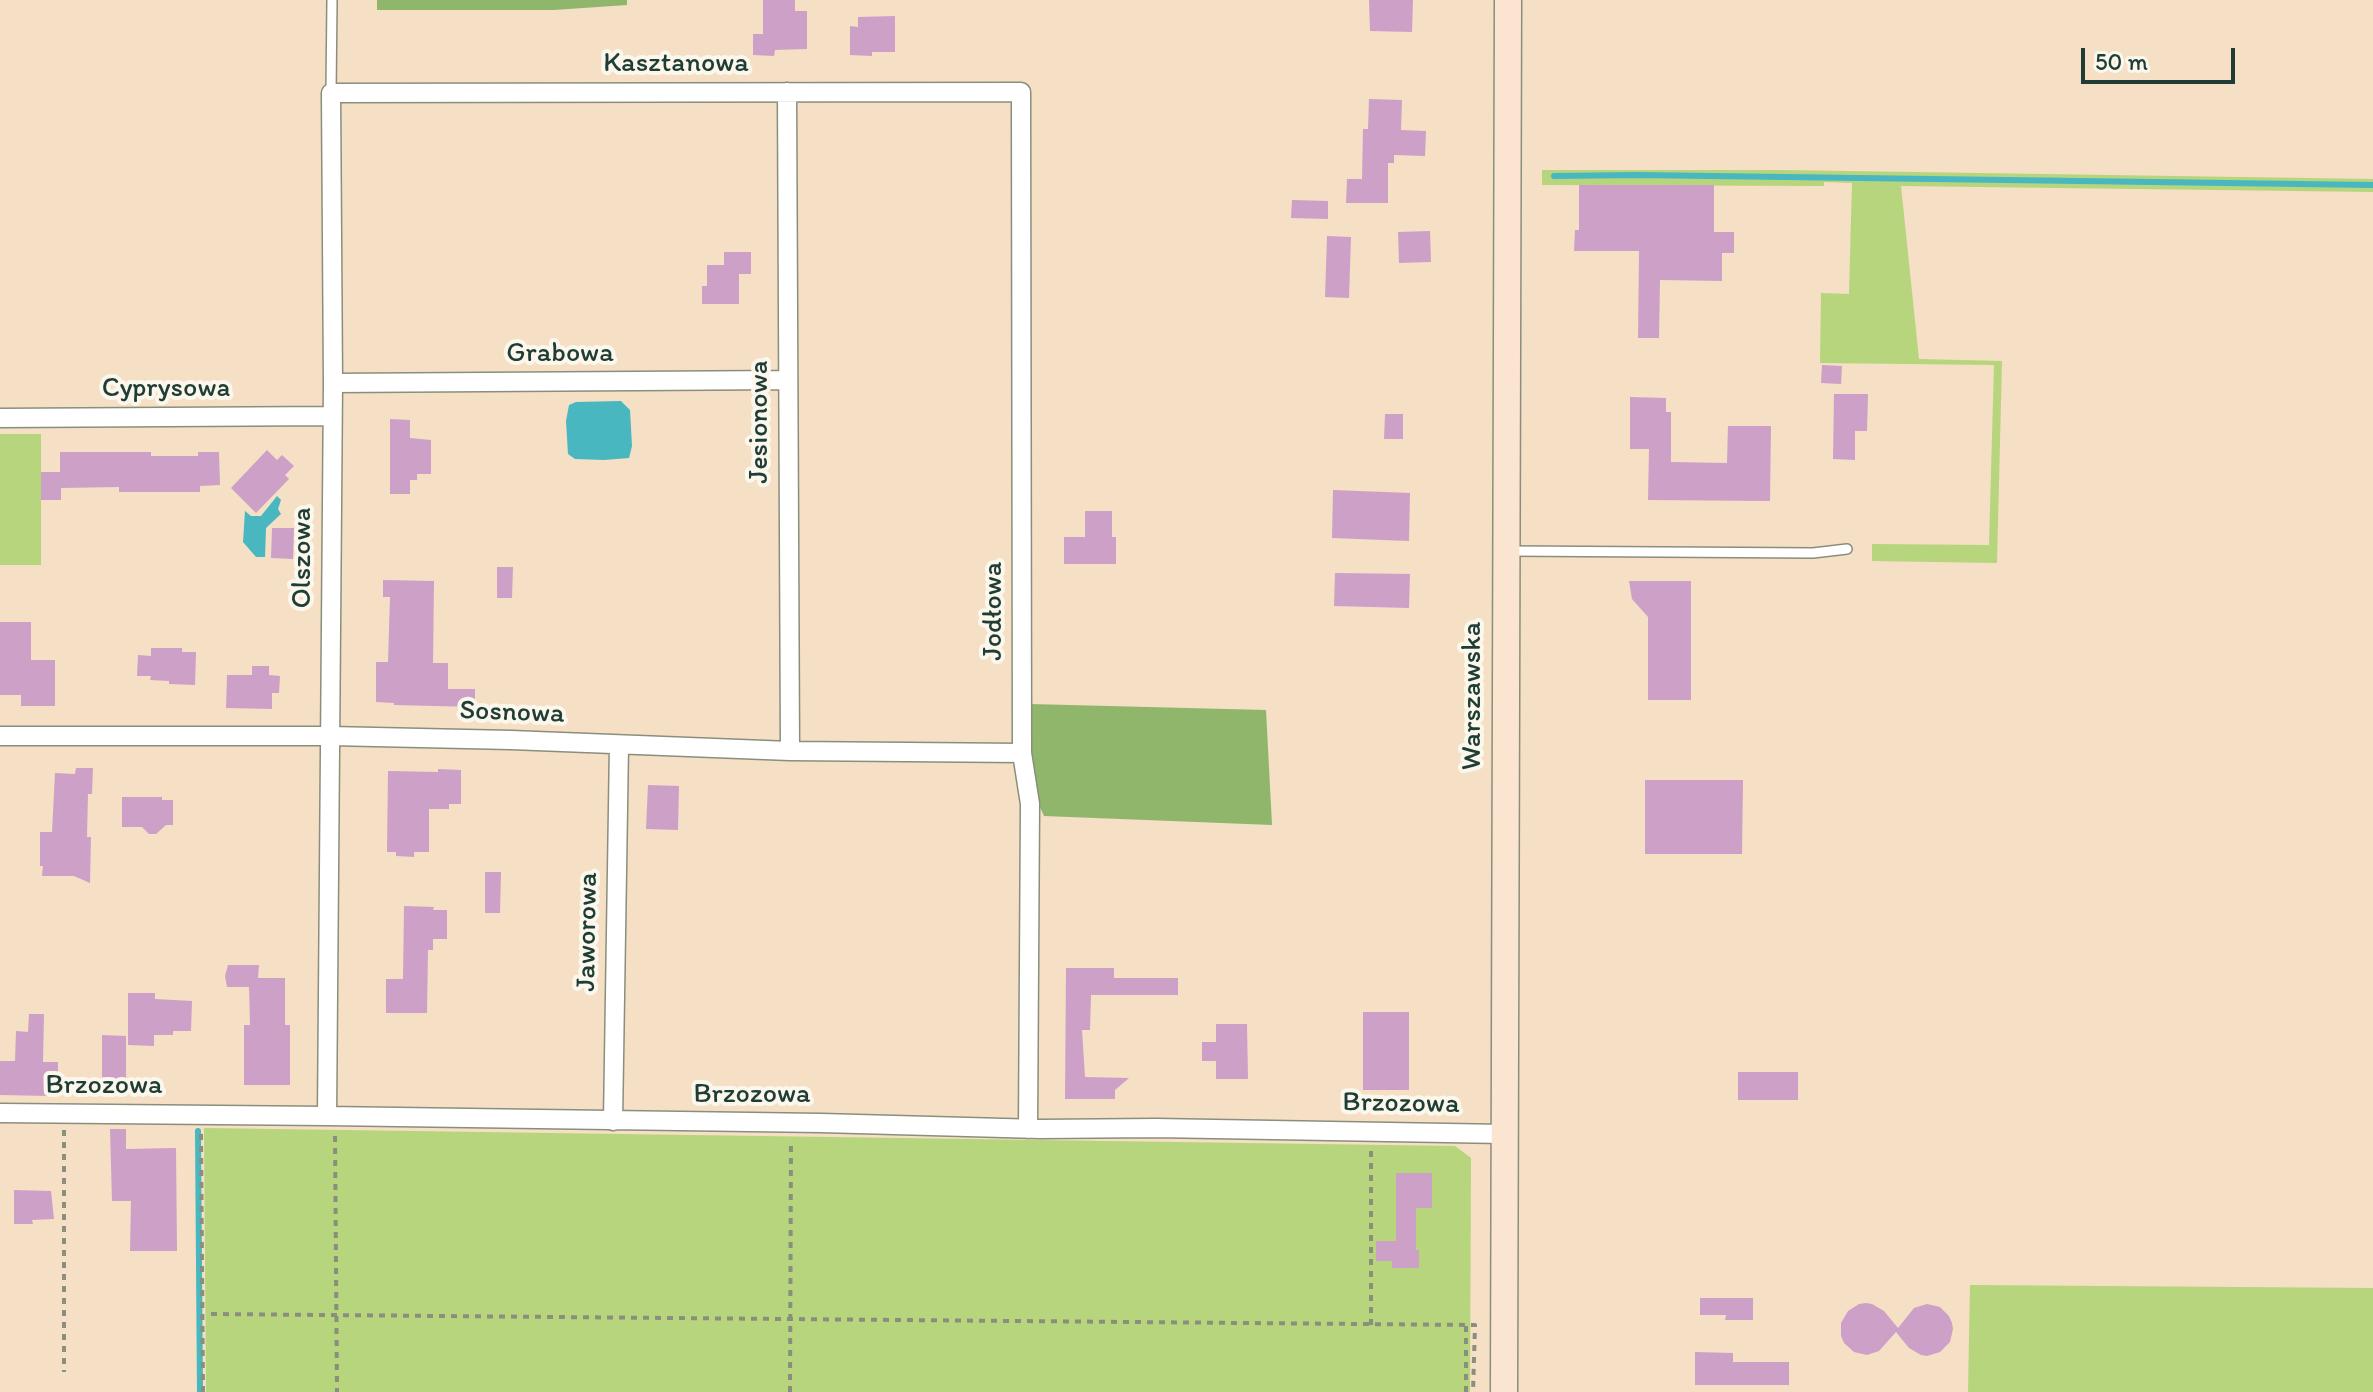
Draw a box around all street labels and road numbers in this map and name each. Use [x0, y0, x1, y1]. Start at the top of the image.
street label: Kasztanowa [603, 47, 749, 81]
street label: Grabowa [506, 337, 614, 371]
street label: Jesionowa [743, 360, 777, 484]
street label: Cyprysowa [102, 372, 230, 406]
street label: Olszowa [286, 508, 320, 608]
street label: Jodłowa [977, 562, 1011, 660]
street label: Warszawska [1456, 622, 1490, 770]
street label: Sosnowa [459, 694, 565, 732]
street label: Jaworowa [570, 872, 606, 992]
street label: Brzozowa [45, 1069, 163, 1103]
street label: Brzozowa [693, 1078, 811, 1112]
street label: Brzozowa [1342, 1086, 1460, 1122]

